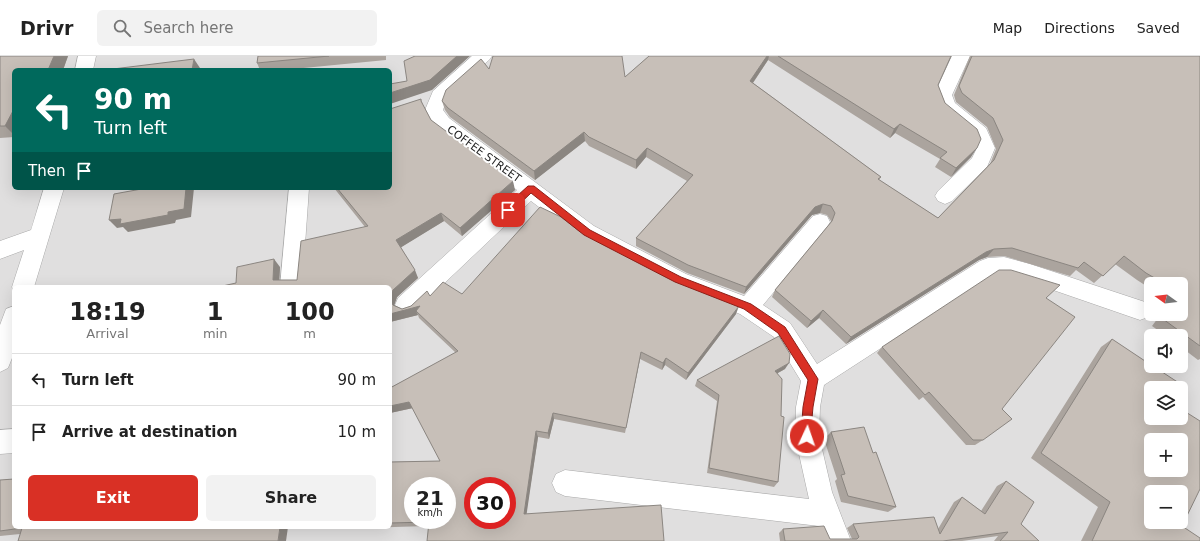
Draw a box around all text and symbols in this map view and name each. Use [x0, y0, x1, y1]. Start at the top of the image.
search box [97, 10, 377, 46]
text: Drivr [20, 17, 73, 39]
icon: search [111, 17, 133, 39]
text: Search here [143, 19, 234, 37]
text: Map [993, 20, 1022, 36]
text: Directions [1044, 20, 1115, 36]
text: Saved [1137, 20, 1180, 36]
text: 90 m [94, 83, 172, 116]
icon: left [28, 84, 80, 136]
text: Turn left [94, 117, 167, 138]
street label: COFFEE STREET [444, 123, 524, 185]
icon: arrive [73, 160, 95, 182]
text: Then [28, 162, 65, 180]
pin [491, 193, 525, 227]
icon: arrive [497, 199, 519, 221]
north arrow [1144, 277, 1188, 321]
map controls [1144, 277, 1188, 529]
text: 18:19 [69, 298, 146, 326]
text: 1 [207, 298, 223, 326]
text: 100 [285, 298, 335, 326]
text: Arrival [86, 326, 129, 341]
text: min [203, 326, 227, 341]
text: m [303, 326, 316, 341]
button: sound [1144, 329, 1188, 373]
icon: left [28, 369, 50, 391]
text: Turn left [62, 371, 134, 389]
text: 90 m [338, 371, 376, 389]
button: layers [1144, 381, 1188, 425]
position arrow [786, 415, 828, 457]
icon: arrive [28, 421, 50, 443]
text: Arrive at destination [62, 423, 237, 441]
text: 10 m [338, 423, 376, 441]
button: + [1144, 433, 1188, 477]
button: Exit [28, 475, 198, 521]
button: Share [206, 475, 376, 521]
speed limit sign: 30 [464, 477, 516, 529]
button: − [1144, 485, 1188, 529]
text: 21 [416, 486, 444, 510]
text: km/h [417, 507, 443, 518]

